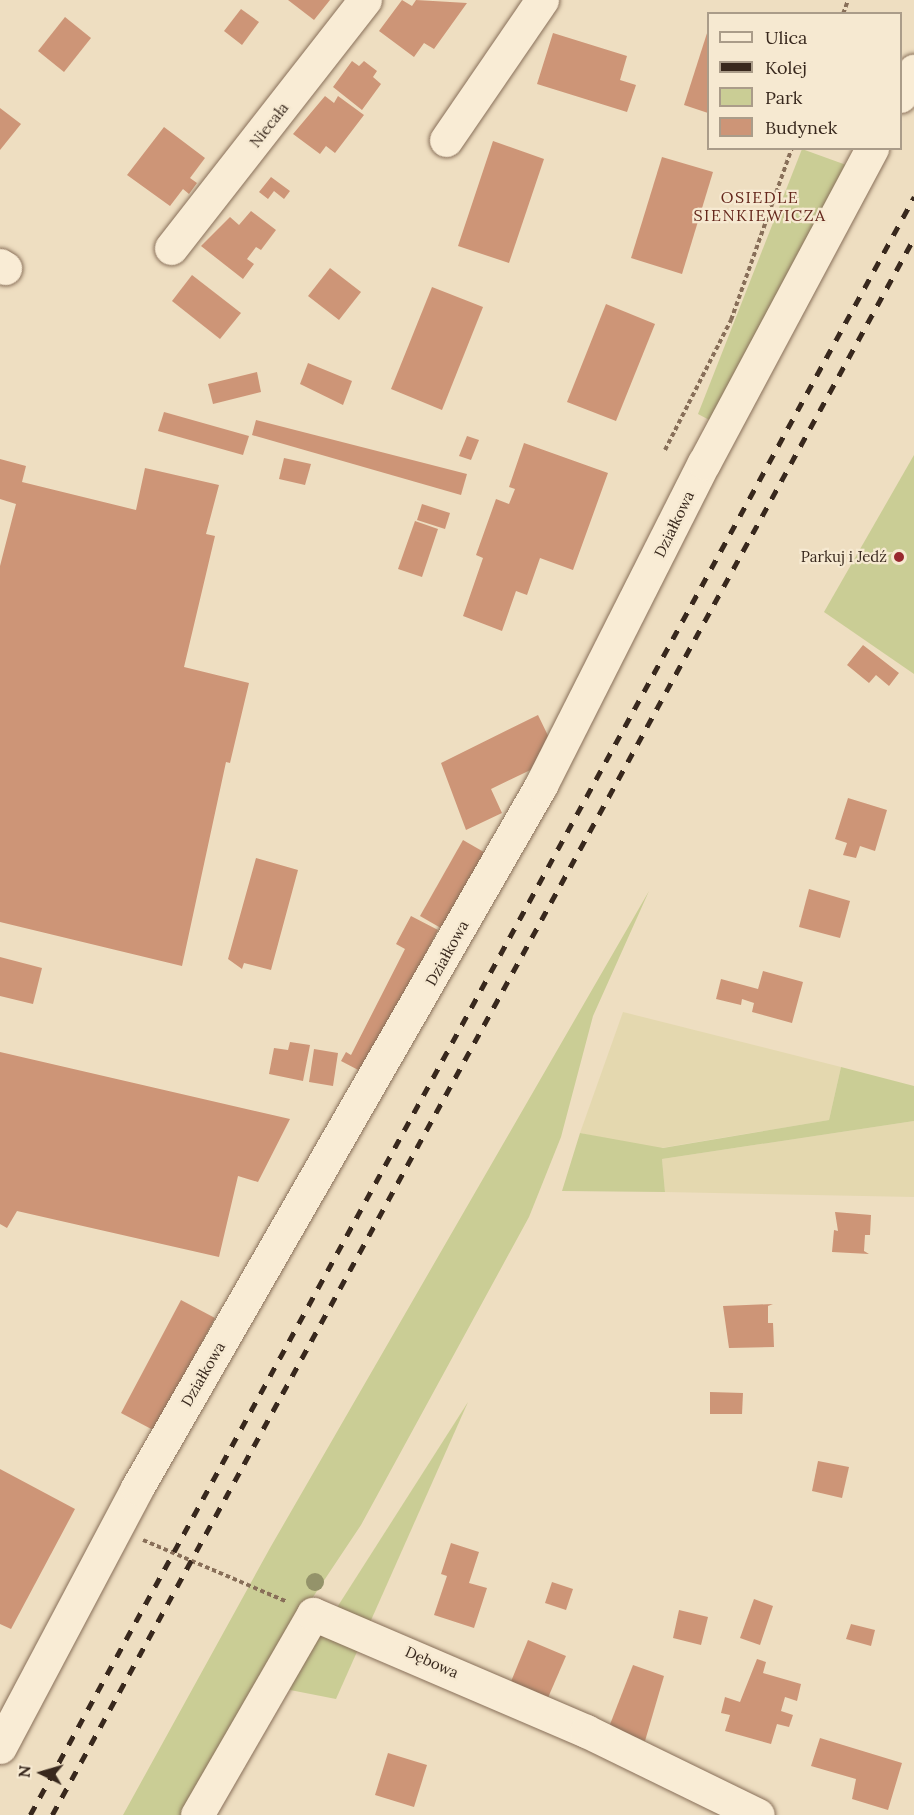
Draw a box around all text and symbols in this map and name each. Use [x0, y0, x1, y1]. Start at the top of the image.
legend [707, 12, 902, 150]
text: Ulica [765, 26, 807, 49]
text: Kolej [765, 56, 807, 79]
text: Park [765, 86, 802, 109]
street label: Niecała [246, 99, 292, 151]
text: Budynek [765, 116, 837, 139]
district label: OSIEDLE SIENKIEWICZA [694, 187, 826, 225]
street label: Działkowa [650, 488, 698, 560]
place label: Parkuj i Jedź [801, 548, 887, 566]
marker: Parkuj i Jedź [892, 550, 906, 564]
street label: Działkowa [422, 917, 472, 989]
street label: Działkowa [177, 1339, 229, 1409]
street label: Dębowa [403, 1642, 461, 1682]
north arrow [12, 1743, 72, 1803]
text: N [14, 1764, 35, 1778]

